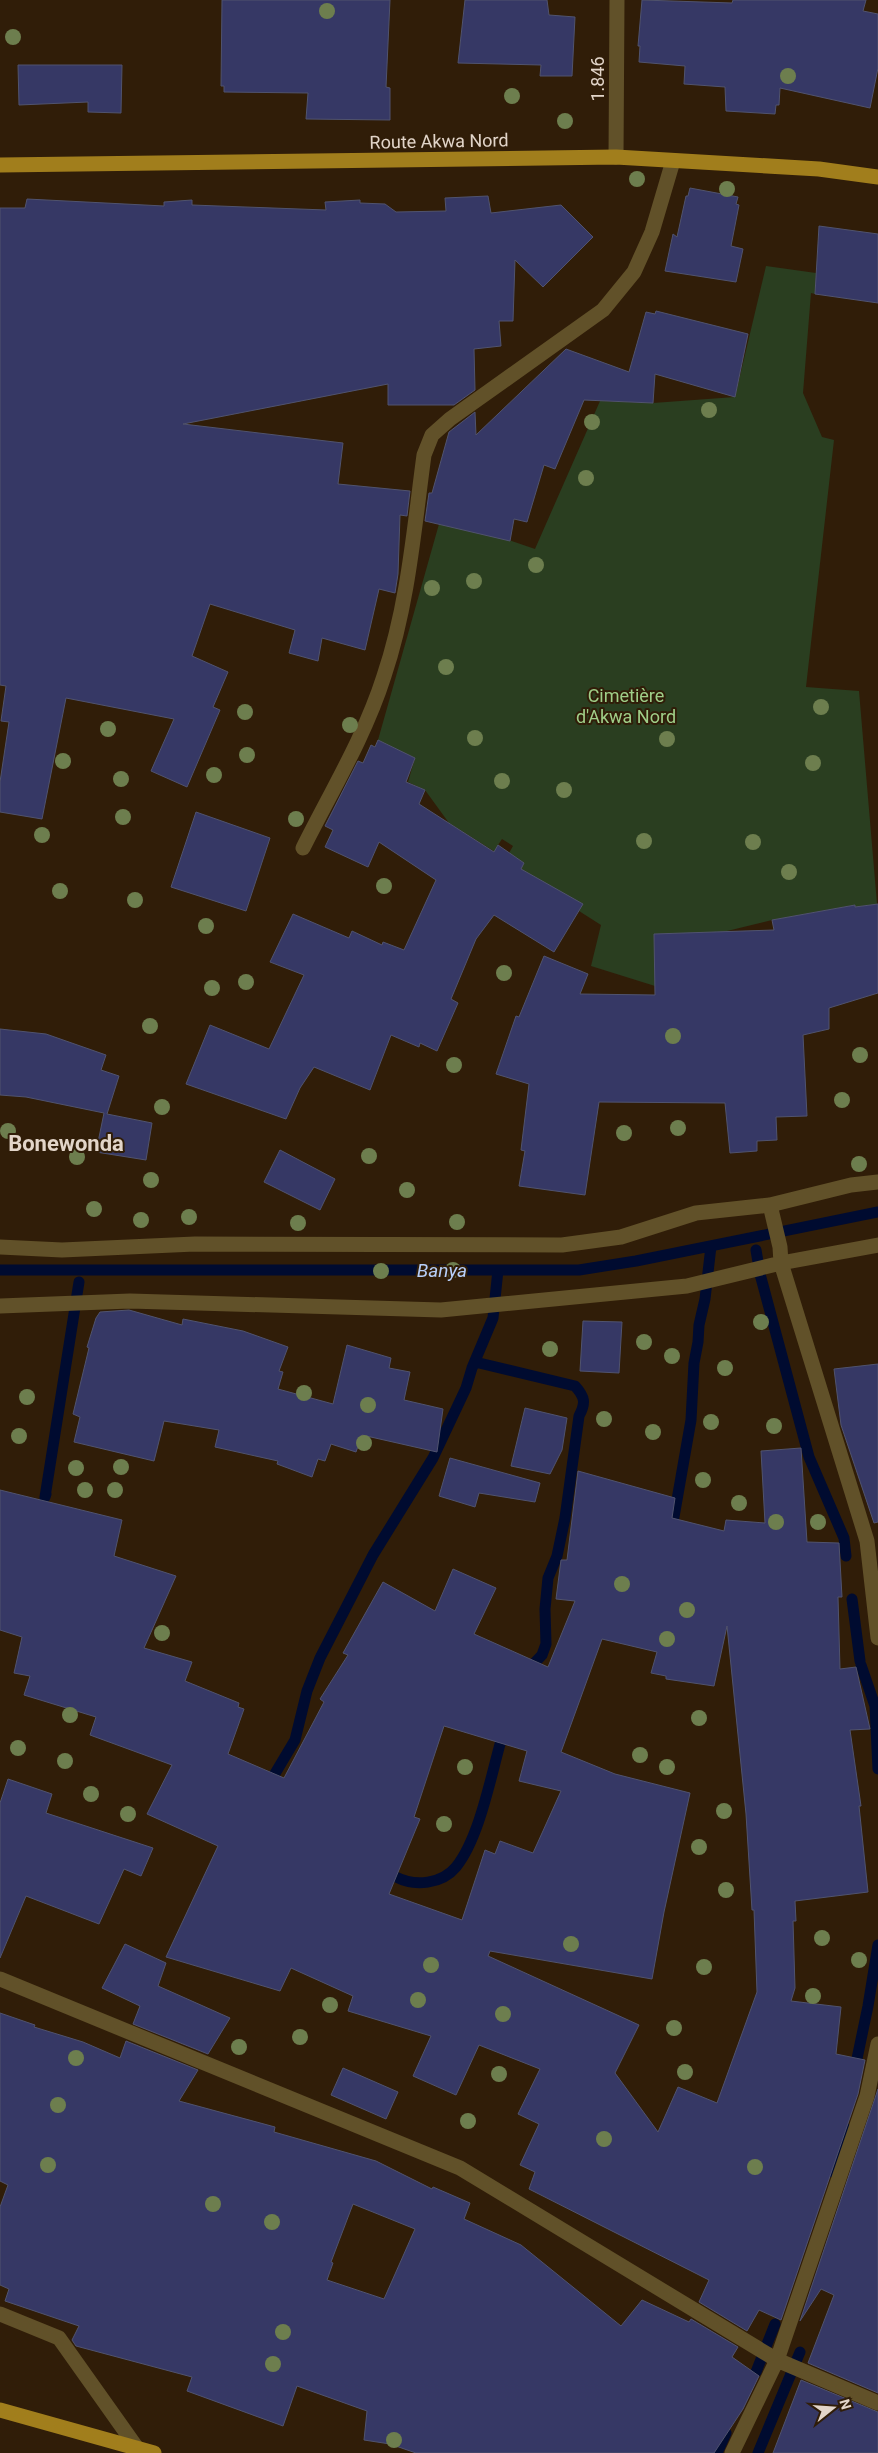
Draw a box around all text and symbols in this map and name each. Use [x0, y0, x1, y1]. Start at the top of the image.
street label: 1.846 [587, 56, 608, 102]
street label: Route Akwa Nord [369, 129, 509, 153]
park label: Cimetière d'Akwa Nord [576, 685, 676, 727]
district label: Bonewonda [8, 1131, 124, 1156]
water label: Banya [417, 1259, 467, 1282]
north arrow [808, 2383, 858, 2433]
text: N [836, 2397, 855, 2411]

